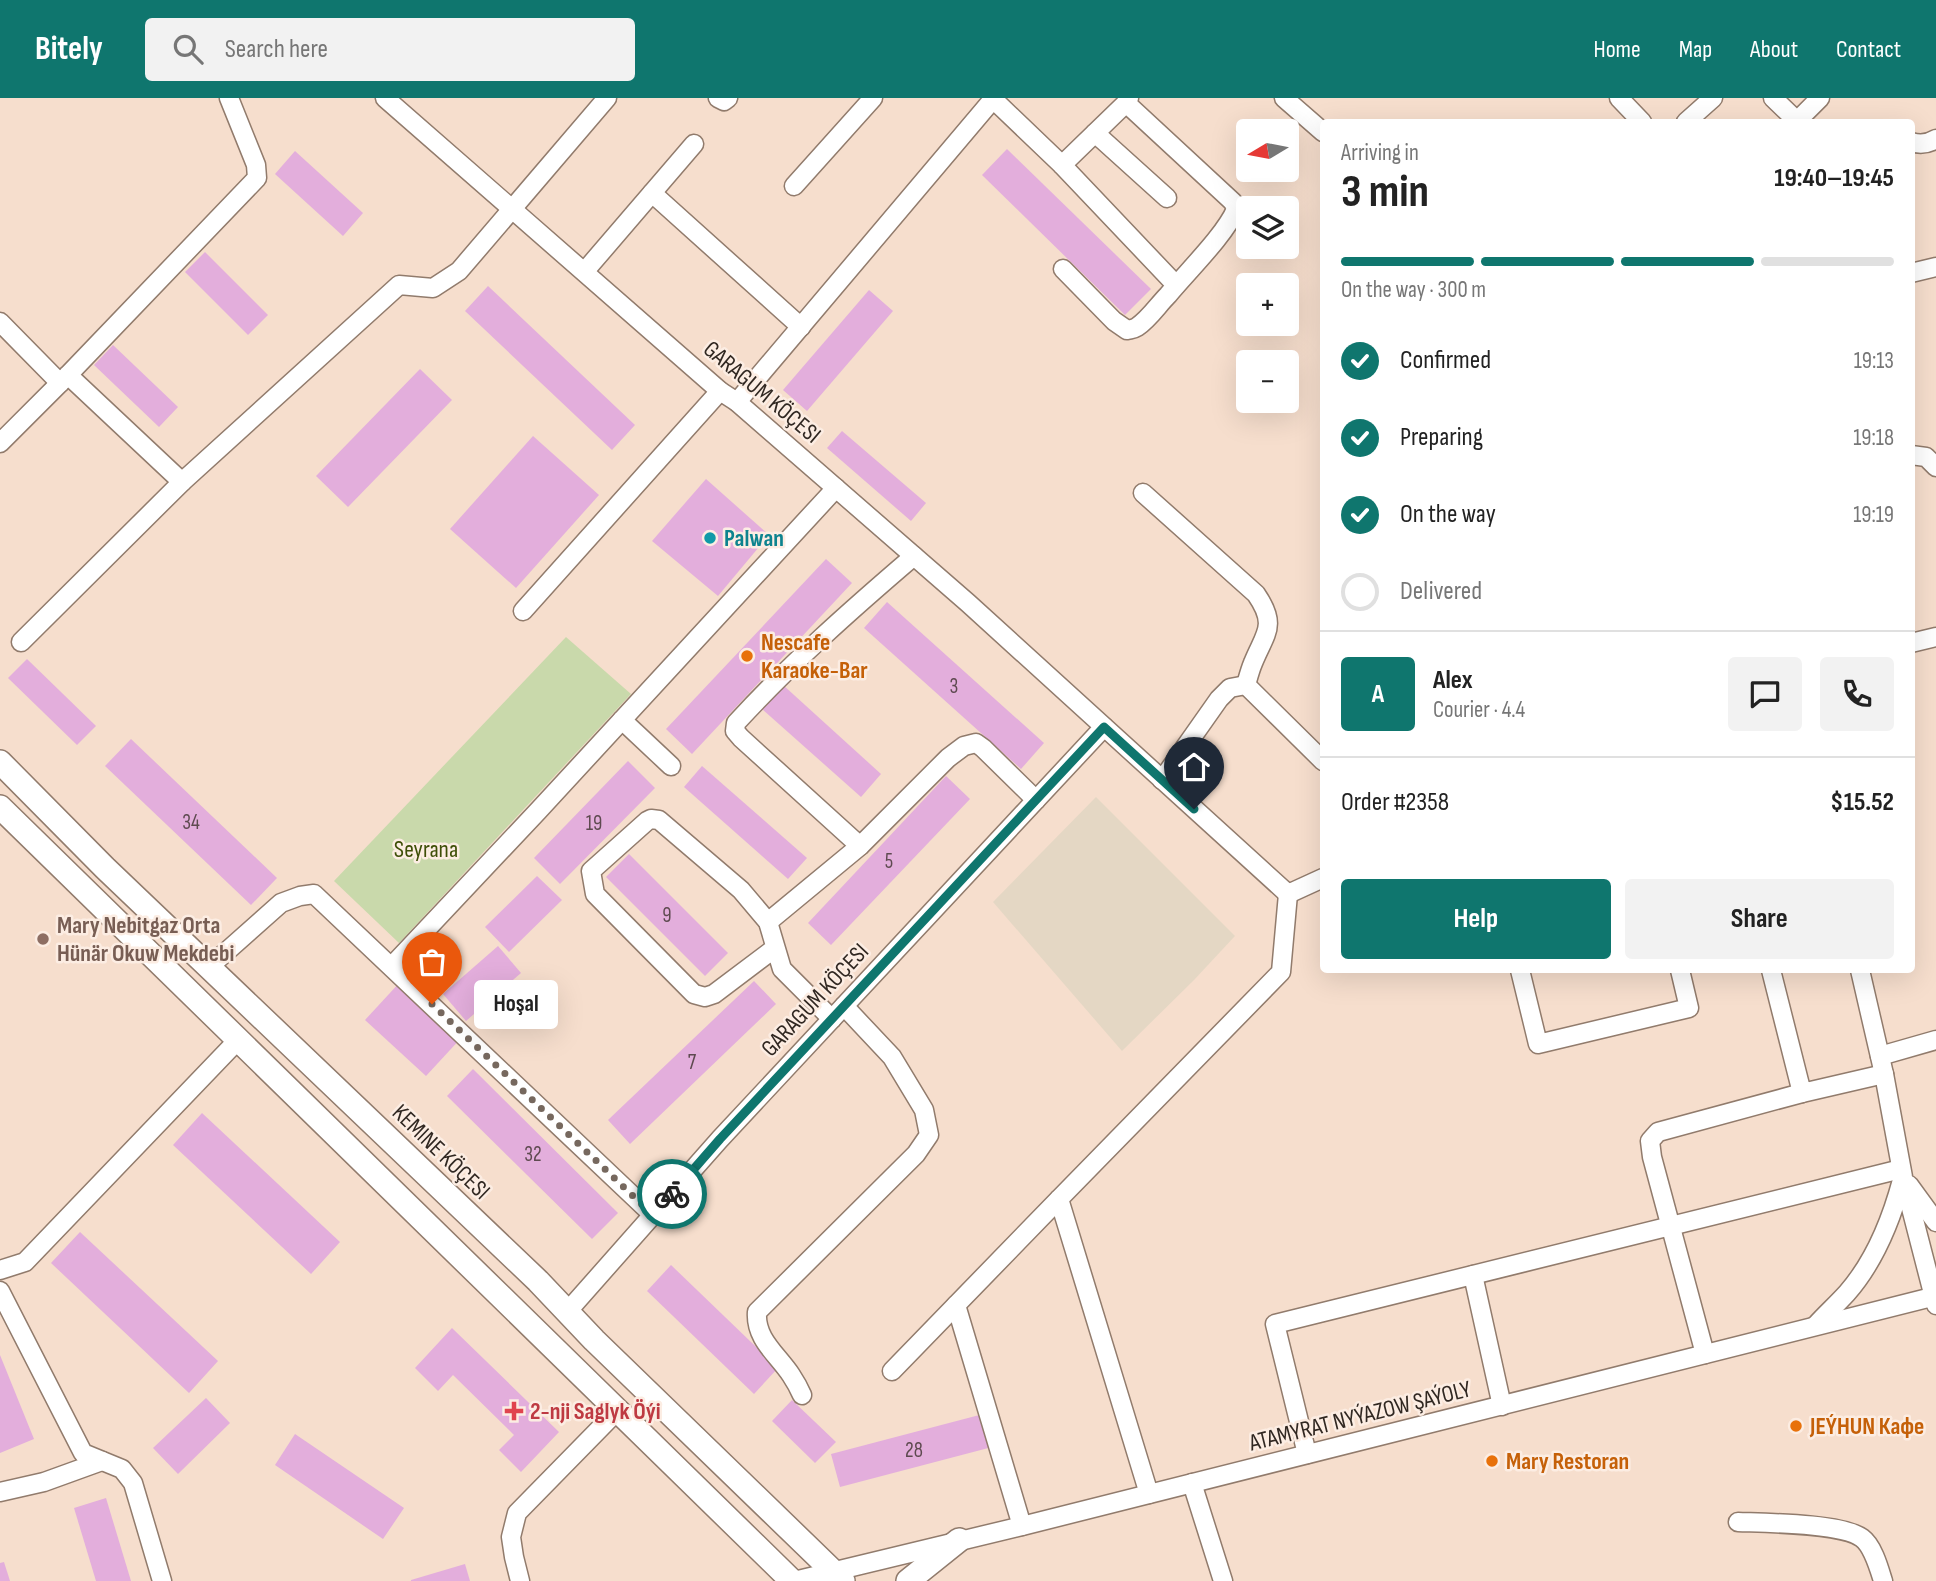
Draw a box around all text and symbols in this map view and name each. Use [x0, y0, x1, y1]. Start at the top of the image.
search box [145, 18, 635, 81]
text: Bitely [35, 29, 103, 69]
icon: search [169, 30, 207, 68]
text: Search here [225, 34, 328, 65]
text: Home [1593, 35, 1641, 64]
text: Map [1679, 35, 1712, 64]
text: About [1750, 35, 1798, 64]
text: Contact [1836, 35, 1901, 64]
north arrow [1236, 119, 1298, 182]
map controls [1236, 119, 1299, 413]
text: Arriving in [1341, 139, 1419, 167]
text: 19:40–19:45 [1774, 163, 1894, 194]
text: 3 min [1341, 165, 1429, 220]
button: layers [1236, 196, 1299, 259]
button: + [1236, 273, 1299, 336]
text: On the way · 300 m [1341, 276, 1486, 304]
street label: GARAGUM KÖÇESI [697, 335, 827, 449]
icon: check [1341, 342, 1379, 380]
text: Confirmed [1400, 345, 1491, 376]
text: 19:13 [1854, 347, 1894, 375]
button: − [1236, 350, 1299, 413]
icon: check [1341, 419, 1379, 457]
text: Preparing [1400, 422, 1483, 453]
text: 19:18 [1853, 424, 1894, 452]
icon: check [1341, 496, 1379, 534]
text: On the way [1400, 499, 1496, 530]
text: 19:19 [1853, 501, 1894, 529]
place label: Palwan [724, 524, 784, 553]
marker: Palwan [702, 530, 718, 546]
text: Delivered [1400, 576, 1482, 607]
place label: Nescafe Karaoke-Bar [761, 628, 868, 685]
marker: Nescafe Karaoke-Bar [739, 648, 755, 664]
button: chat [1728, 657, 1802, 731]
button: phone [1820, 657, 1894, 731]
text: Alex [1433, 665, 1473, 696]
house number: 3 [950, 674, 958, 699]
text: A [1372, 679, 1384, 710]
text: Courier · 4.4 [1433, 696, 1525, 724]
pin [1164, 737, 1224, 809]
icon: home [1175, 748, 1213, 786]
text: Order #2358 [1341, 787, 1449, 818]
text: $15.52 [1830, 787, 1894, 818]
house number: 34 [182, 810, 200, 835]
house number: 19 [586, 811, 602, 836]
park label: Seyrana [394, 835, 458, 864]
house number: 5 [885, 849, 893, 874]
button: Help [1341, 879, 1611, 959]
button: Share [1625, 879, 1894, 959]
house number: 9 [662, 903, 672, 928]
place label: Mary Nebitgaz Orta Hünär Okuw Mekdebi [57, 911, 234, 968]
marker: Mary Nebitgaz Orta Hünär Okuw Mekdebi [35, 931, 51, 947]
pin [402, 932, 462, 1004]
street label: GARAGUM KÖÇESI [755, 937, 875, 1063]
icon: bag [413, 943, 451, 981]
callout: Hoşal [474, 979, 558, 1028]
text: Hoşal [493, 990, 539, 1018]
house number: 7 [688, 1050, 697, 1075]
street label: KEMINE KÖÇESI [386, 1098, 496, 1206]
house number: 32 [524, 1142, 542, 1167]
courier [637, 1159, 707, 1229]
icon: bike [653, 1175, 691, 1213]
street label: ATAMYRAT NYÝAZOW ŞAÝOLY [1245, 1374, 1474, 1458]
place label: 2-nji Saglyk Öýi [530, 1397, 661, 1426]
marker: 2-nji Saglyk Öýi [504, 1401, 524, 1421]
place label: JEÝHUN Кафе [1809, 1412, 1924, 1441]
marker: JEÝHUN Кафе [1788, 1418, 1804, 1434]
house number: 28 [905, 1438, 923, 1463]
place label: Mary Restoran [1506, 1447, 1629, 1476]
marker: Mary Restoran [1484, 1453, 1500, 1469]

